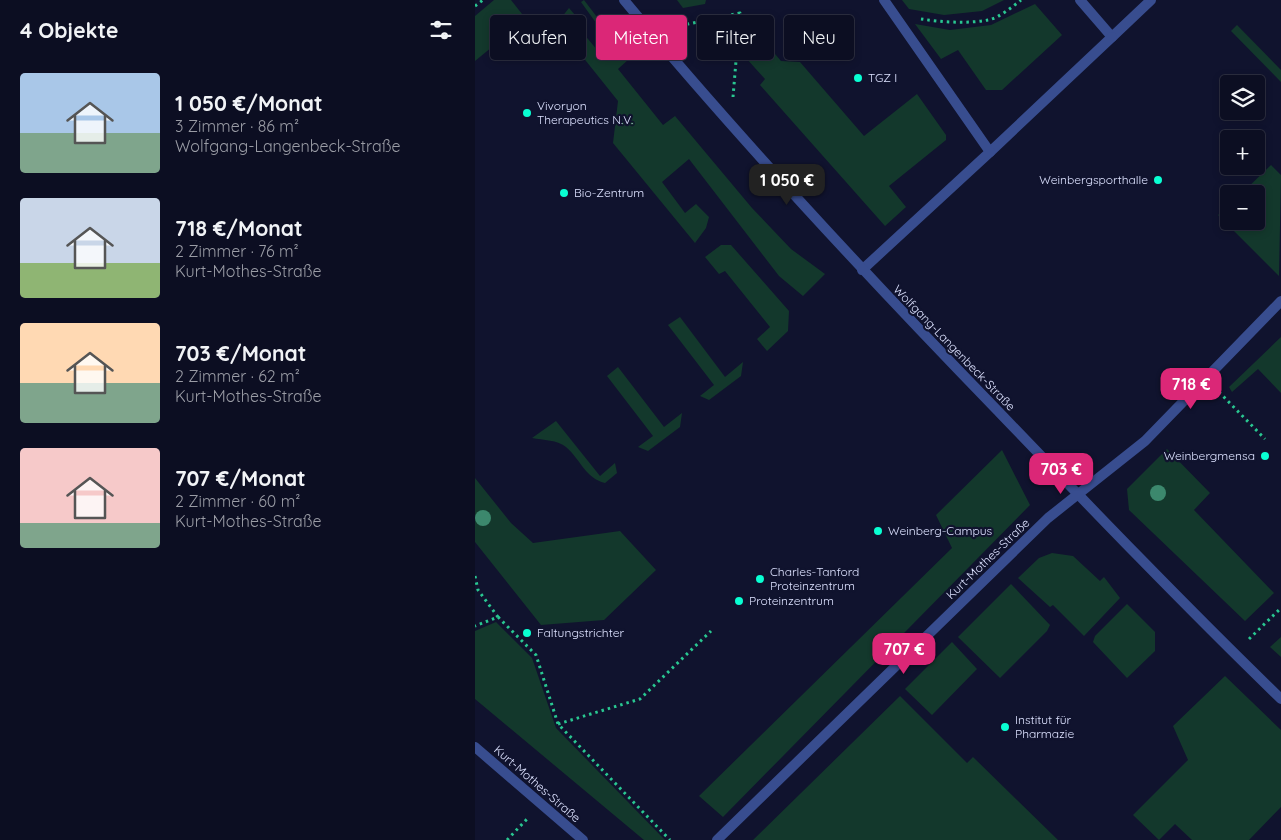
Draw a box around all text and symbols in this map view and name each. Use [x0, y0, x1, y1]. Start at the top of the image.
chip: Kaufen [490, 15, 586, 60]
chip: Mieten [596, 15, 687, 60]
chip: Filter [697, 15, 774, 60]
chip: Neu [784, 15, 854, 60]
icon: filters [427, 16, 455, 44]
text: 4 Objekte [20, 17, 118, 43]
place label: TGZ I [868, 70, 897, 85]
marker: TGZ I [852, 72, 864, 84]
map controls [1220, 75, 1265, 230]
button: layers [1220, 75, 1265, 120]
text: 1 050 €/Monat [175, 90, 323, 116]
icon: home [60, 93, 120, 153]
place label: Vivoryon Therapeutics N.V. [537, 98, 633, 127]
marker: Vivoryon Therapeutics N.V. [521, 107, 533, 119]
text: 3 Zimmer · 86 m² [175, 116, 299, 136]
button: + [1220, 130, 1265, 175]
text: Wolfgang-Langenbeck-Straße [175, 136, 400, 156]
pin: 1 050 € [741, 164, 833, 206]
text: 1 050 € [760, 170, 814, 190]
place label: Weinbergsporthalle [1039, 172, 1148, 187]
marker: Weinbergsporthalle [1152, 174, 1164, 186]
place label: Bio-Zentrum [574, 185, 644, 200]
button: − [1220, 185, 1265, 230]
marker: Bio-Zentrum [558, 187, 570, 199]
text: 718 €/Monat [175, 215, 303, 241]
icon: home [60, 218, 120, 278]
text: 2 Zimmer · 76 m² [175, 241, 299, 261]
text: Kurt-Mothes-Straße [175, 261, 322, 281]
street label: Wolfgang-Langenbeck-Straße [890, 282, 1019, 414]
text: 703 €/Monat [175, 340, 306, 366]
icon: home [60, 343, 120, 403]
text: 2 Zimmer · 62 m² [175, 366, 300, 386]
pin: 718 € [1156, 368, 1226, 410]
text: 718 € [1172, 374, 1210, 394]
text: Kurt-Mothes-Straße [175, 386, 322, 406]
place label: Weinbergmensa [1164, 448, 1255, 463]
marker: Weinbergmensa [1259, 450, 1271, 462]
pin: 703 € [1026, 452, 1096, 495]
text: 703 € [1040, 459, 1082, 479]
text: 707 €/Monat [175, 465, 306, 491]
icon: home [60, 468, 120, 528]
text: 2 Zimmer · 60 m² [175, 491, 300, 511]
text: Kurt-Mothes-Straße [175, 511, 322, 531]
street label: Kurt-Mothes-Straße [943, 515, 1033, 602]
place label: Weinberg-Campus [888, 523, 993, 538]
marker: Weinberg-Campus [872, 525, 884, 537]
place label: Charles-Tanford Proteinzentrum [770, 564, 859, 593]
marker: Charles-Tanford Proteinzentrum [754, 573, 766, 585]
place label: Proteinzentrum [749, 593, 834, 608]
marker: Proteinzentrum [733, 595, 745, 607]
place label: Faltungstrichter [537, 625, 624, 640]
marker: Faltungstrichter [521, 627, 533, 639]
pin: 707 € [869, 632, 939, 675]
text: 707 € [883, 639, 925, 659]
place label: Institut für Pharmazie [1015, 712, 1074, 741]
marker: Institut für Pharmazie [999, 721, 1011, 733]
street label: Kurt-Mothes-Straße [491, 742, 584, 825]

